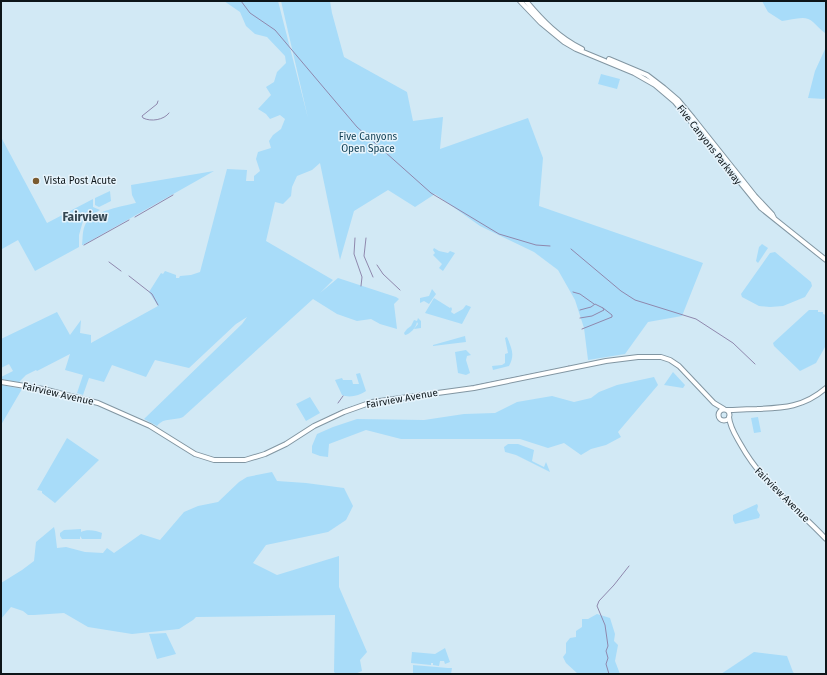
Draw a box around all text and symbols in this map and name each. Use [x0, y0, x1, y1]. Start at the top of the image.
street label: Five Canyons Parkway [674, 103, 744, 187]
park label: Five Canyons Open Space [339, 131, 397, 155]
place label: Vista Post Acute [44, 175, 116, 187]
marker: Vista Post Acute [31, 176, 41, 186]
district label: Fairview [62, 210, 108, 224]
street label: Fairview Avenue [21, 380, 95, 408]
street label: Fairview Avenue [365, 387, 439, 411]
street label: Fairview Avenue [752, 465, 812, 525]

